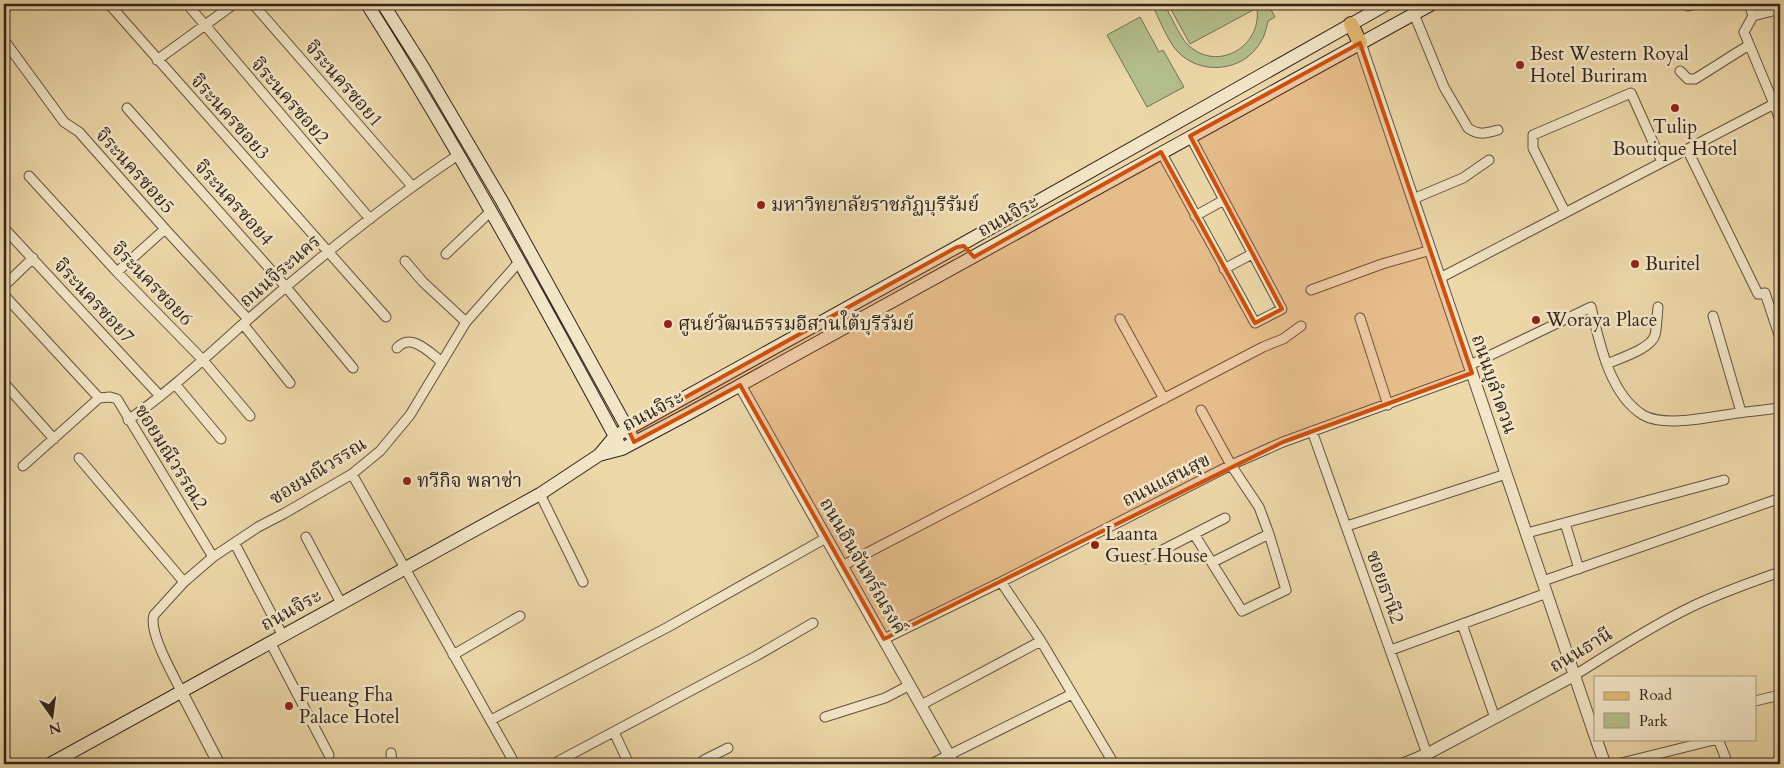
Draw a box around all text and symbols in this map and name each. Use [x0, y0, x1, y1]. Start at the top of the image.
street label: จิระนครซอย1 [299, 35, 389, 133]
place label: Best Western Royal Hotel Buriram [1530, 41, 1689, 89]
street label: จิระนครซอย2 [245, 52, 335, 150]
marker: Best Western Royal Hotel Buriram [1514, 59, 1526, 71]
street label: จิระนครซอย3 [185, 69, 275, 165]
marker: Tulip Boutique Hotel [1669, 102, 1681, 114]
place label: Tulip Boutique Hotel [1613, 114, 1738, 162]
street label: จิระนครซอย5 [90, 123, 180, 219]
street label: จิระนครซอย4 [189, 155, 280, 252]
street label: ถนนจิระ [973, 189, 1043, 243]
place label: มหาวิทยาลัยราชภัฏบุรีรัมย์ [771, 192, 979, 218]
marker: มหาวิทยาลัยราชภัฏบุรีรัมย์ [755, 199, 767, 211]
street label: ถนนจิระนคร [234, 228, 326, 314]
street label: จิระนครซอย6 [105, 236, 199, 332]
place label: Buritel [1645, 251, 1700, 277]
street label: จิระนครซอย7 [48, 253, 140, 349]
marker: Buritel [1629, 258, 1641, 270]
place label: Woraya Place [1545, 307, 1657, 333]
place label: ศูนย์วัฒนธรรมอีสานใต้บุรีรัมย์ [678, 310, 914, 337]
marker: Woraya Place [1530, 314, 1542, 326]
marker: ศูนย์วัฒนธรรมอีสานใต้บุรีรัมย์ [662, 318, 674, 330]
street label: ถนนบุลำดวน [1465, 331, 1523, 437]
street label: ถนนจิระ [618, 384, 688, 438]
street label: ซอยมณีวรรณ2 [128, 399, 214, 515]
street label: ซอยมณีวรรณ [264, 431, 372, 511]
street label: ถนนแสนสุข [1117, 447, 1215, 513]
place label: ทวีกิจ พลาซ่า [417, 468, 522, 494]
marker: ทวีกิจ พลาซ่า [401, 475, 413, 487]
street label: ถนนอินจันทร์ณรงค์ [813, 493, 913, 639]
place label: Laanta Guest House [1105, 521, 1208, 569]
marker: Laanta Guest House [1089, 539, 1101, 551]
street label: ซอยธานี2 [1360, 547, 1410, 628]
street label: ถนนจิระ [256, 583, 326, 637]
street label: ถนนธานี [1545, 621, 1617, 679]
legend [1594, 676, 1756, 740]
place label: Fueang Fha Palace Hotel [299, 682, 400, 730]
text: Road [1639, 685, 1672, 705]
north arrow [28, 690, 78, 740]
marker: Fueang Fha Palace Hotel [283, 700, 295, 712]
text: Park [1639, 711, 1668, 731]
text: N [47, 717, 63, 739]

